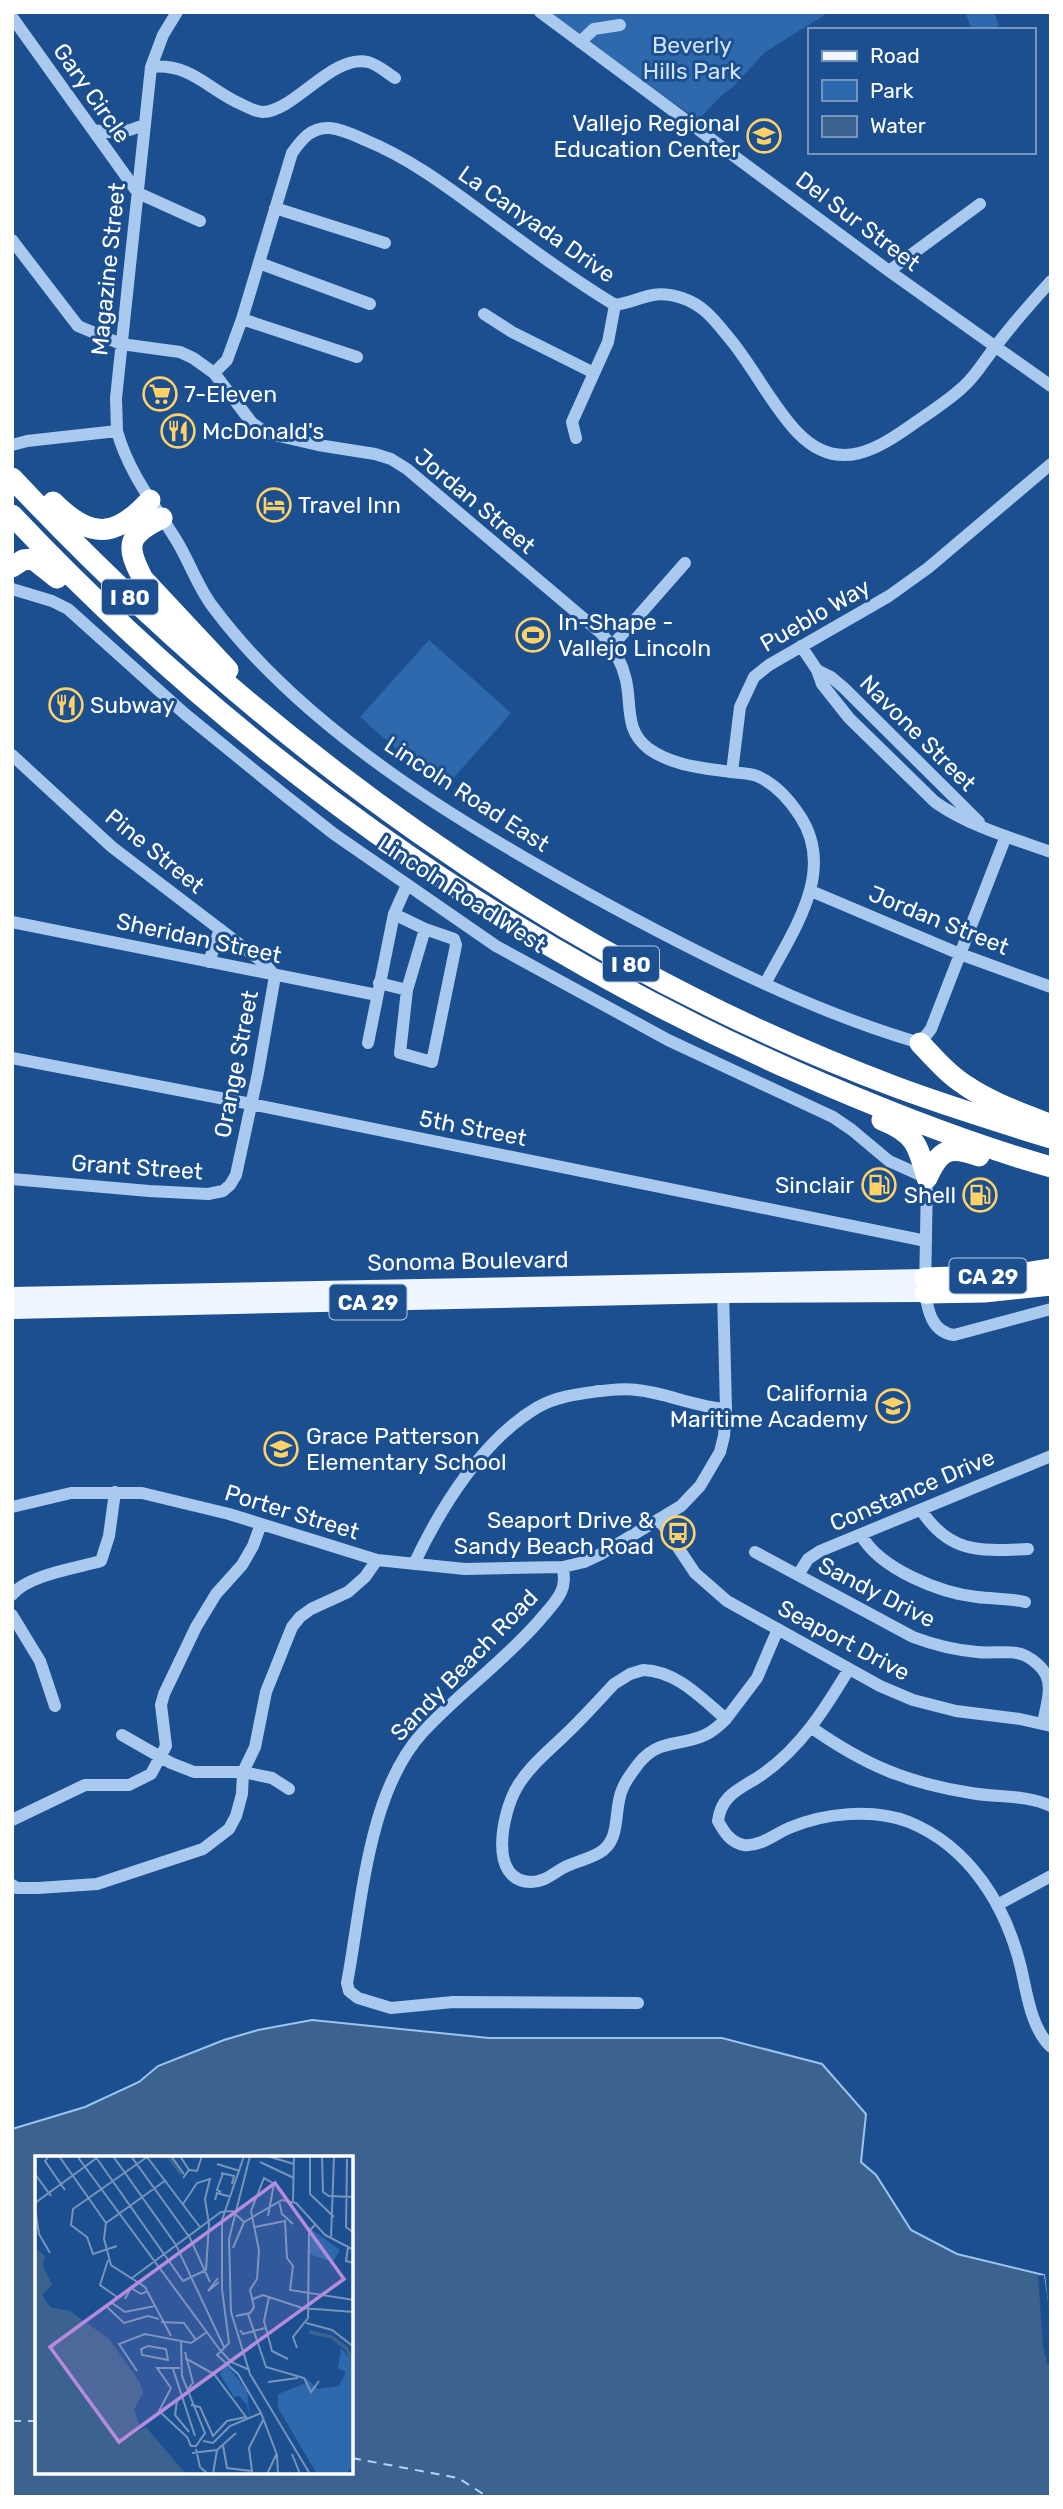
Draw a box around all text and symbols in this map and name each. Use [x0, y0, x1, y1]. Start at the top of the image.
legend [808, 28, 1035, 154]
park label: Beverly Hills Park [643, 31, 741, 85]
street label: Gary Circle [47, 38, 137, 148]
text: Road [870, 43, 920, 68]
text: Park [870, 78, 914, 103]
place label: Vallejo Regional Education Center [553, 109, 740, 163]
text: Water [870, 113, 926, 138]
school or university icon: Vallejo Regional Education Center [745, 117, 783, 155]
street label: La Canyada Drive [453, 159, 621, 289]
street label: Del Sur Street [790, 165, 926, 277]
street label: Magazine Street [85, 181, 131, 357]
supermarket icon: 7-Eleven [141, 375, 179, 413]
place label: 7-Eleven [184, 380, 277, 408]
restaurant icon: McDonald's [159, 412, 197, 450]
place label: McDonald's [202, 417, 324, 445]
street label: Jordan Street [409, 442, 541, 560]
hotel icon: Travel Inn [255, 486, 293, 524]
place label: Travel Inn [298, 491, 401, 519]
street label: Pueblo Way [755, 572, 875, 658]
road number: I 80 [102, 580, 158, 614]
place label: In-Shape - Vallejo Lincoln [558, 608, 711, 662]
sports icon: In-Shape - Vallejo Lincoln [514, 616, 552, 654]
street label: Navone Street [854, 669, 982, 797]
restaurant icon: Subway [47, 686, 85, 724]
place label: Subway [90, 691, 175, 719]
street label: Lincoln Road East [379, 730, 555, 858]
street label: Pine Street [100, 803, 210, 899]
street label: Lincoln Road West [373, 829, 551, 959]
street label: Jordan Street [865, 879, 1013, 961]
street label: Sheridan Street [114, 907, 284, 969]
road number: I 80 [603, 946, 659, 982]
street label: Orange Street [208, 988, 264, 1140]
street label: 5th Street [417, 1104, 529, 1152]
street label: Grant Street [70, 1148, 204, 1186]
fuel station icon: Sinclair [860, 1166, 898, 1204]
place label: Sinclair [775, 1171, 854, 1199]
fuel station icon: Shell [961, 1176, 999, 1214]
place label: Shell [904, 1181, 956, 1209]
street label: Sonoma Boulevard [367, 1245, 569, 1277]
road number: CA 29 [950, 1258, 1026, 1294]
road number: CA 29 [330, 1284, 406, 1320]
place label: California Maritime Academy [670, 1379, 868, 1433]
school or university icon: California Maritime Academy [874, 1387, 912, 1425]
place label: Grace Patterson Elementary School [306, 1422, 507, 1476]
school or university icon: Grace Patterson Elementary School [262, 1430, 300, 1468]
street label: Constance Drive [825, 1443, 999, 1537]
street label: Porter Street [222, 1478, 362, 1546]
place label: Seaport Drive & Sandy Beach Road [454, 1506, 654, 1560]
bus stop icon: Seaport Drive & Sandy Beach Road [659, 1514, 697, 1552]
street label: Sandy Drive [814, 1551, 940, 1633]
street label: Sandy Beach Road [384, 1583, 544, 1747]
street label: Seaport Drive [773, 1593, 915, 1687]
inset map [35, 2156, 354, 2474]

